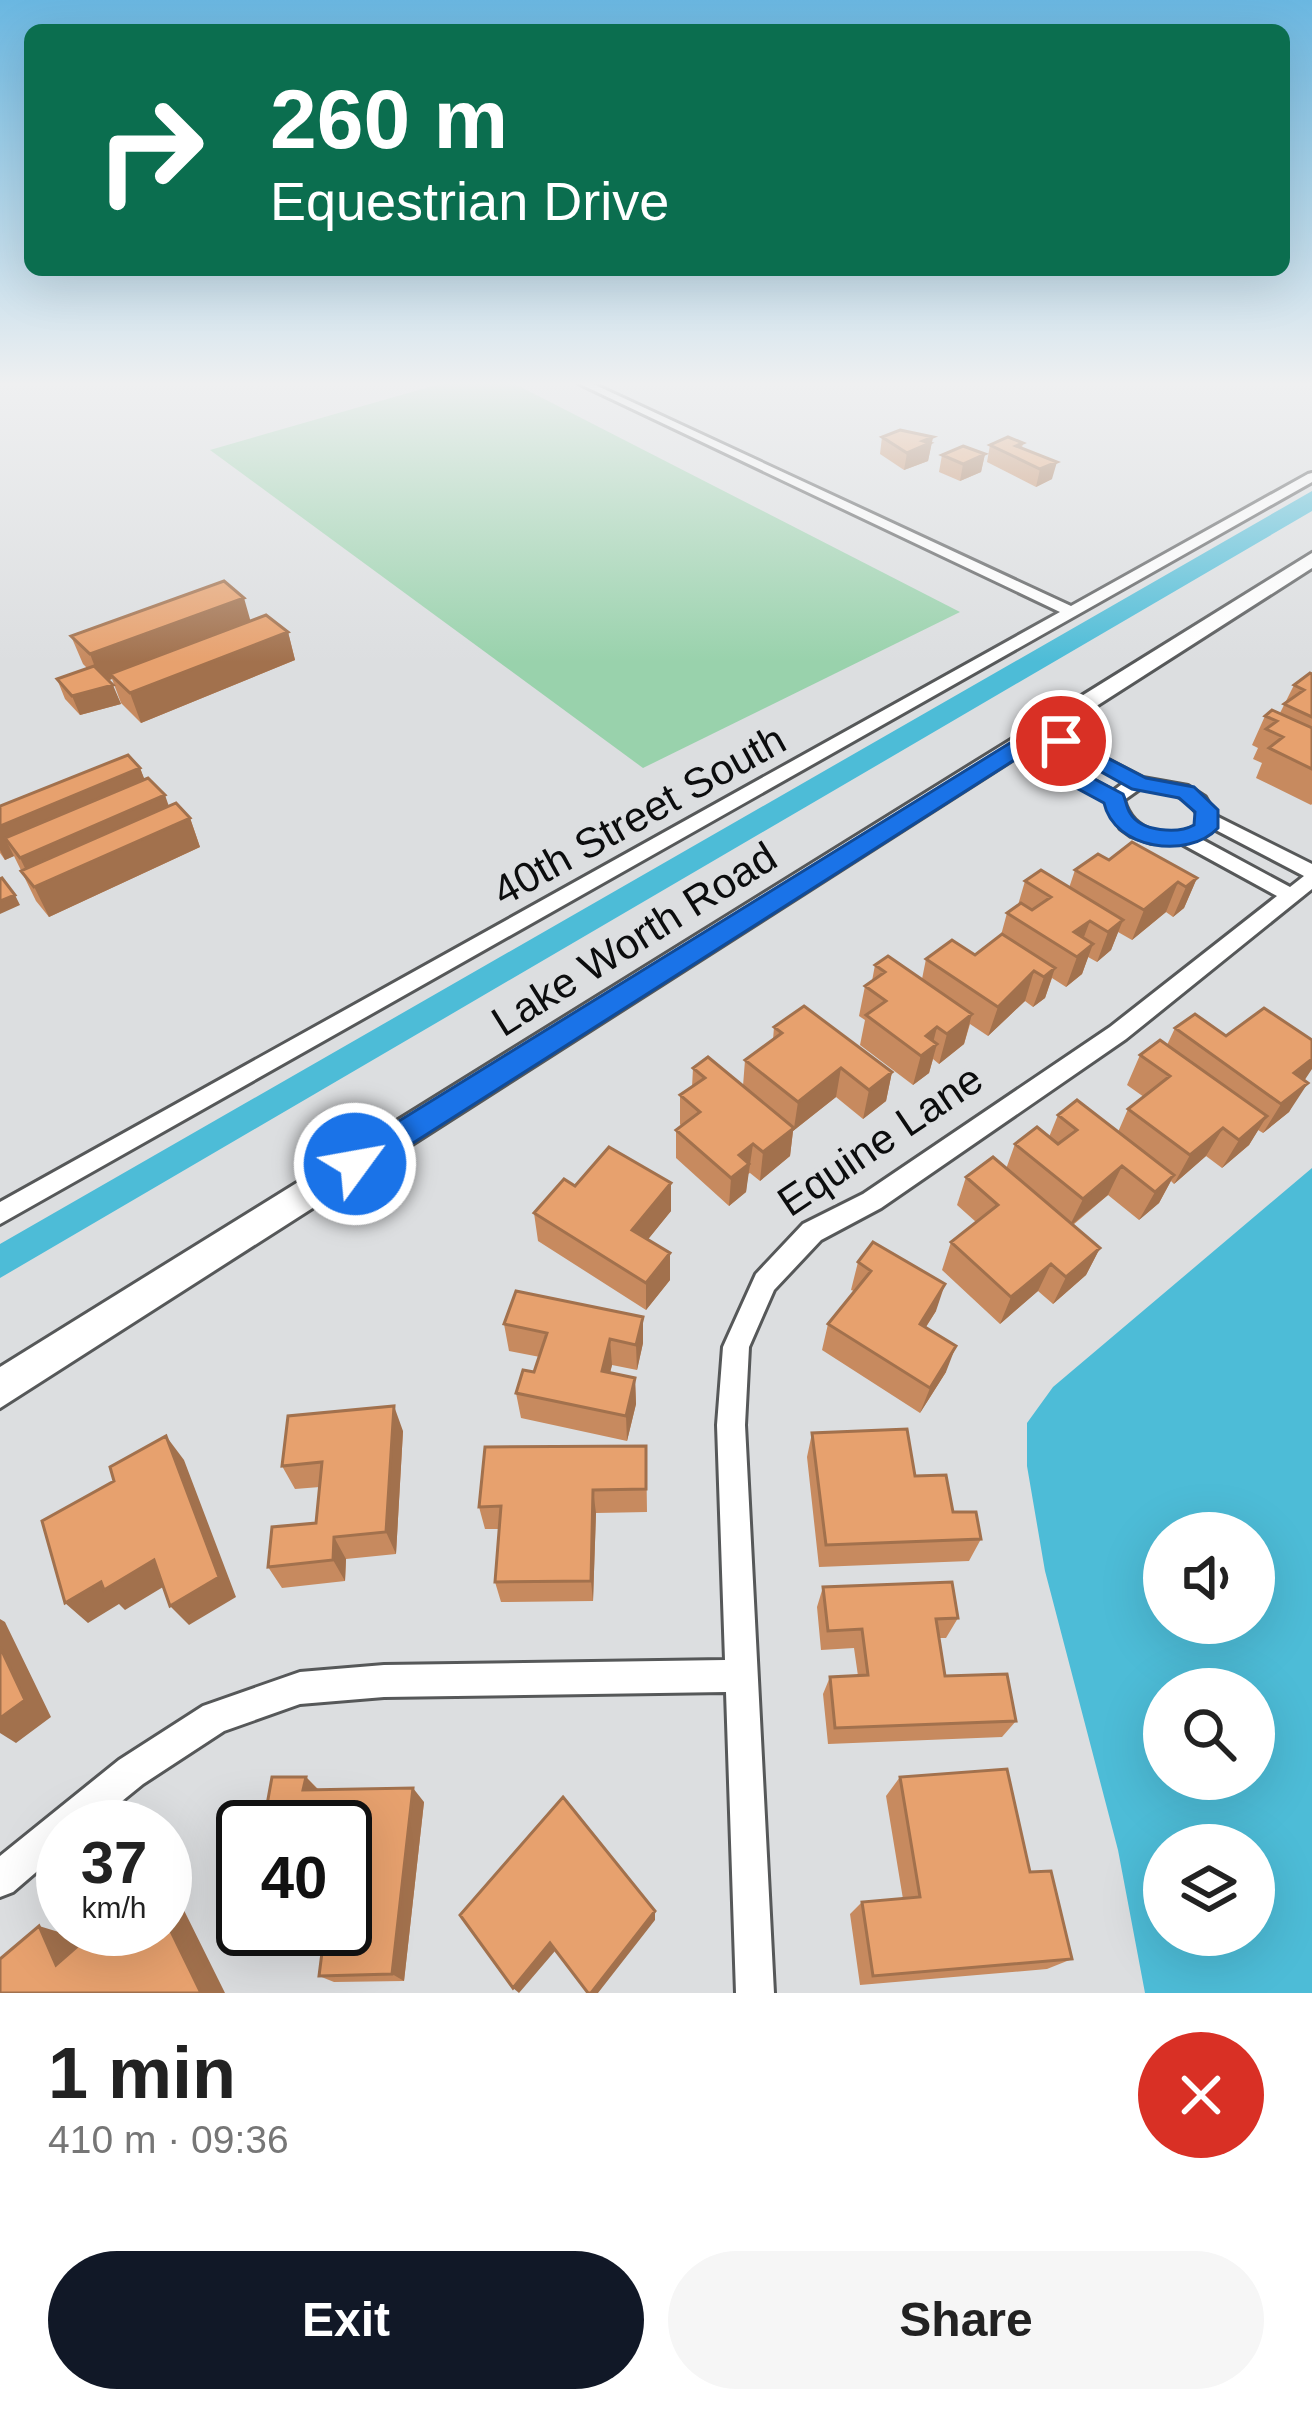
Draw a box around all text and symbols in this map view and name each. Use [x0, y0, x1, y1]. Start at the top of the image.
icon: right [72, 72, 228, 228]
text: 260 m [270, 72, 508, 166]
text: Equestrian Drive [270, 171, 669, 231]
pin [1010, 690, 1112, 792]
icon: arrive [1028, 708, 1094, 774]
street label: 40th Street South [485, 715, 793, 915]
street label: Lake Worth Road [483, 833, 785, 1045]
street label: Equine Lane [769, 1055, 991, 1225]
position arrow [292, 1101, 418, 1227]
map controls [1143, 1512, 1275, 1956]
button: sound [1143, 1512, 1275, 1644]
button: search [1143, 1668, 1275, 1800]
speed limit sign: 40 [216, 1800, 372, 1956]
button: layers [1143, 1824, 1275, 1956]
text: 37 [81, 1829, 147, 1896]
text: km/h [81, 1891, 147, 1924]
button: close [1138, 2032, 1264, 2158]
text: 1 min [48, 2033, 236, 2113]
text: 410 m · 09:36 [48, 2118, 289, 2161]
button: Exit [48, 2251, 644, 2389]
button: Share [668, 2251, 1264, 2389]

